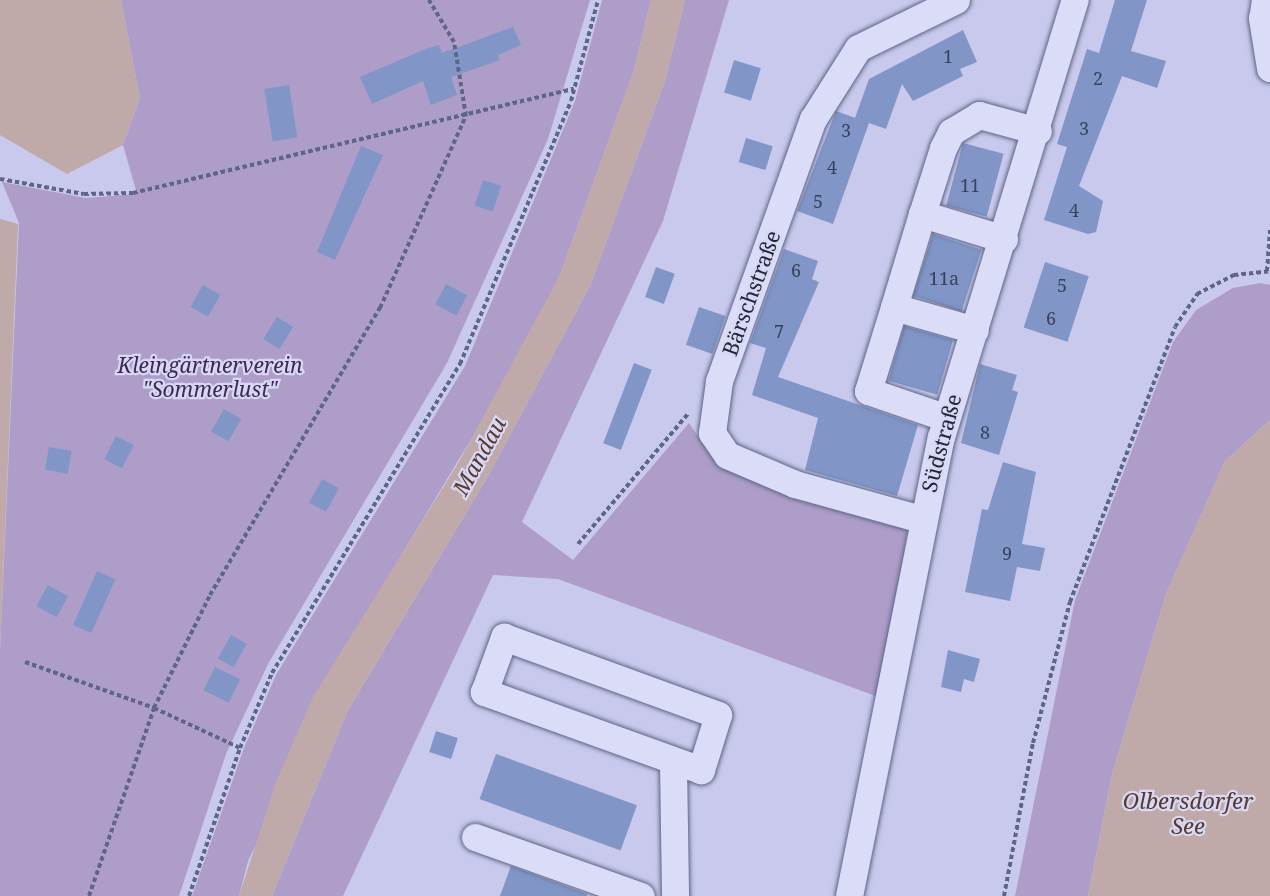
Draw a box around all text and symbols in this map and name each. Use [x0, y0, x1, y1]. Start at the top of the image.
house number: 1 [943, 45, 953, 67]
house number: 2 [1093, 67, 1103, 89]
house number: 3 [1079, 117, 1089, 139]
house number: 3 [841, 119, 851, 141]
house number: 4 [827, 156, 837, 178]
house number: 11 [960, 174, 980, 196]
house number: 5 [813, 190, 823, 212]
house number: 4 [1069, 199, 1079, 221]
street label: Bärschstraße [717, 227, 785, 359]
house number: 6 [791, 259, 801, 281]
house number: 11a [929, 267, 959, 289]
house number: 5 [1057, 274, 1067, 296]
house number: 6 [1046, 307, 1056, 329]
house number: 7 [774, 320, 784, 342]
park label: Kleingärtnerverein "Sommerlust" [118, 352, 302, 402]
street label: Südstraße [916, 391, 966, 495]
water label: Mandau [447, 412, 511, 500]
house number: 8 [980, 421, 990, 443]
house number: 9 [1002, 542, 1012, 564]
water label: Olbersdorfer See [1123, 787, 1253, 838]

